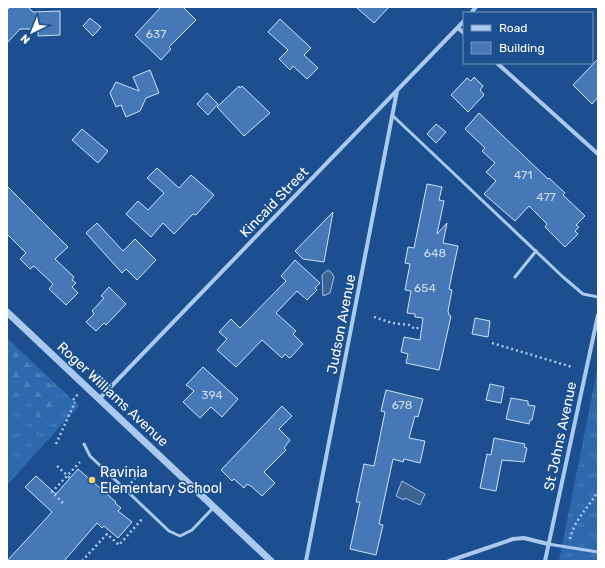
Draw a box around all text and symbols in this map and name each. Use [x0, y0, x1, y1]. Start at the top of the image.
north arrow [12, 12, 52, 52]
legend [463, 12, 593, 64]
text: Road [499, 21, 527, 35]
house number: 637 [146, 27, 166, 41]
text: N [18, 31, 33, 46]
text: Building [499, 41, 545, 55]
street label: Kincaid Street [237, 163, 313, 241]
house number: 471 [514, 168, 532, 182]
house number: 477 [536, 190, 556, 204]
house number: 648 [424, 246, 446, 260]
street label: Judson Avenue [323, 273, 360, 375]
house number: 654 [414, 281, 436, 295]
street label: Roger Williams Avenue [54, 338, 172, 450]
street label: St Johns Avenue [541, 380, 580, 492]
house number: 394 [201, 388, 223, 402]
house number: 678 [392, 398, 412, 412]
place label: Ravinia Elementary School [100, 464, 222, 497]
marker: Ravinia Elementary School [87, 475, 97, 485]

